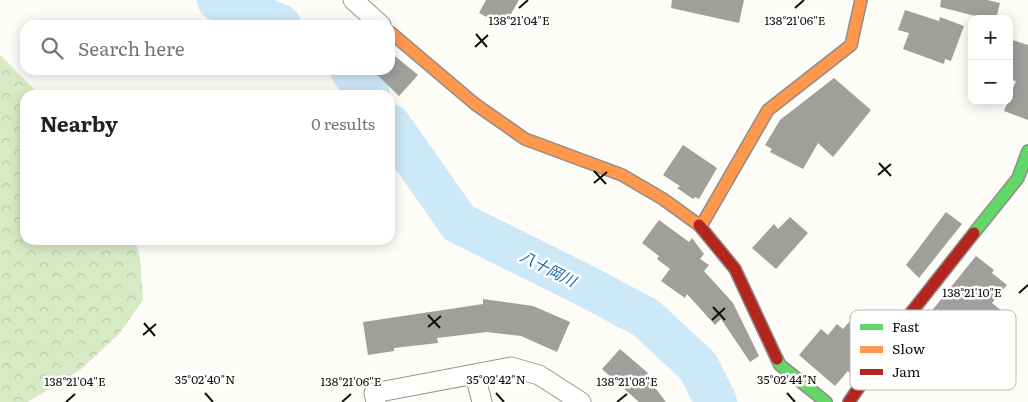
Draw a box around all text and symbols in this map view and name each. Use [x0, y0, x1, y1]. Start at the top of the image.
text: 138°21'04"E [488, 11, 550, 29]
text: 138°21'06"E [764, 11, 826, 29]
map controls [968, 15, 1013, 105]
button: + [968, 15, 1013, 60]
search box [20, 20, 395, 75]
icon: search [38, 34, 66, 62]
text: Search here [78, 34, 185, 62]
button: − [968, 60, 1013, 105]
text: Nearby [40, 107, 118, 138]
text: 0 results [311, 111, 375, 135]
water label: 八十岡川 [517, 244, 582, 292]
text: 138°21'10"E [942, 283, 1002, 301]
legend [850, 310, 1016, 390]
text: Fast [892, 316, 920, 336]
text: Slow [892, 338, 925, 358]
text: Jam [892, 361, 921, 381]
text: 35°02'40"N [175, 370, 235, 388]
text: 35°02'42"N [466, 370, 526, 388]
text: 35°02'44"N [757, 370, 817, 388]
text: 138°21'04"E [44, 372, 106, 390]
text: 138°21'06"E [320, 372, 382, 390]
text: 138°21'08"E [596, 372, 658, 390]

